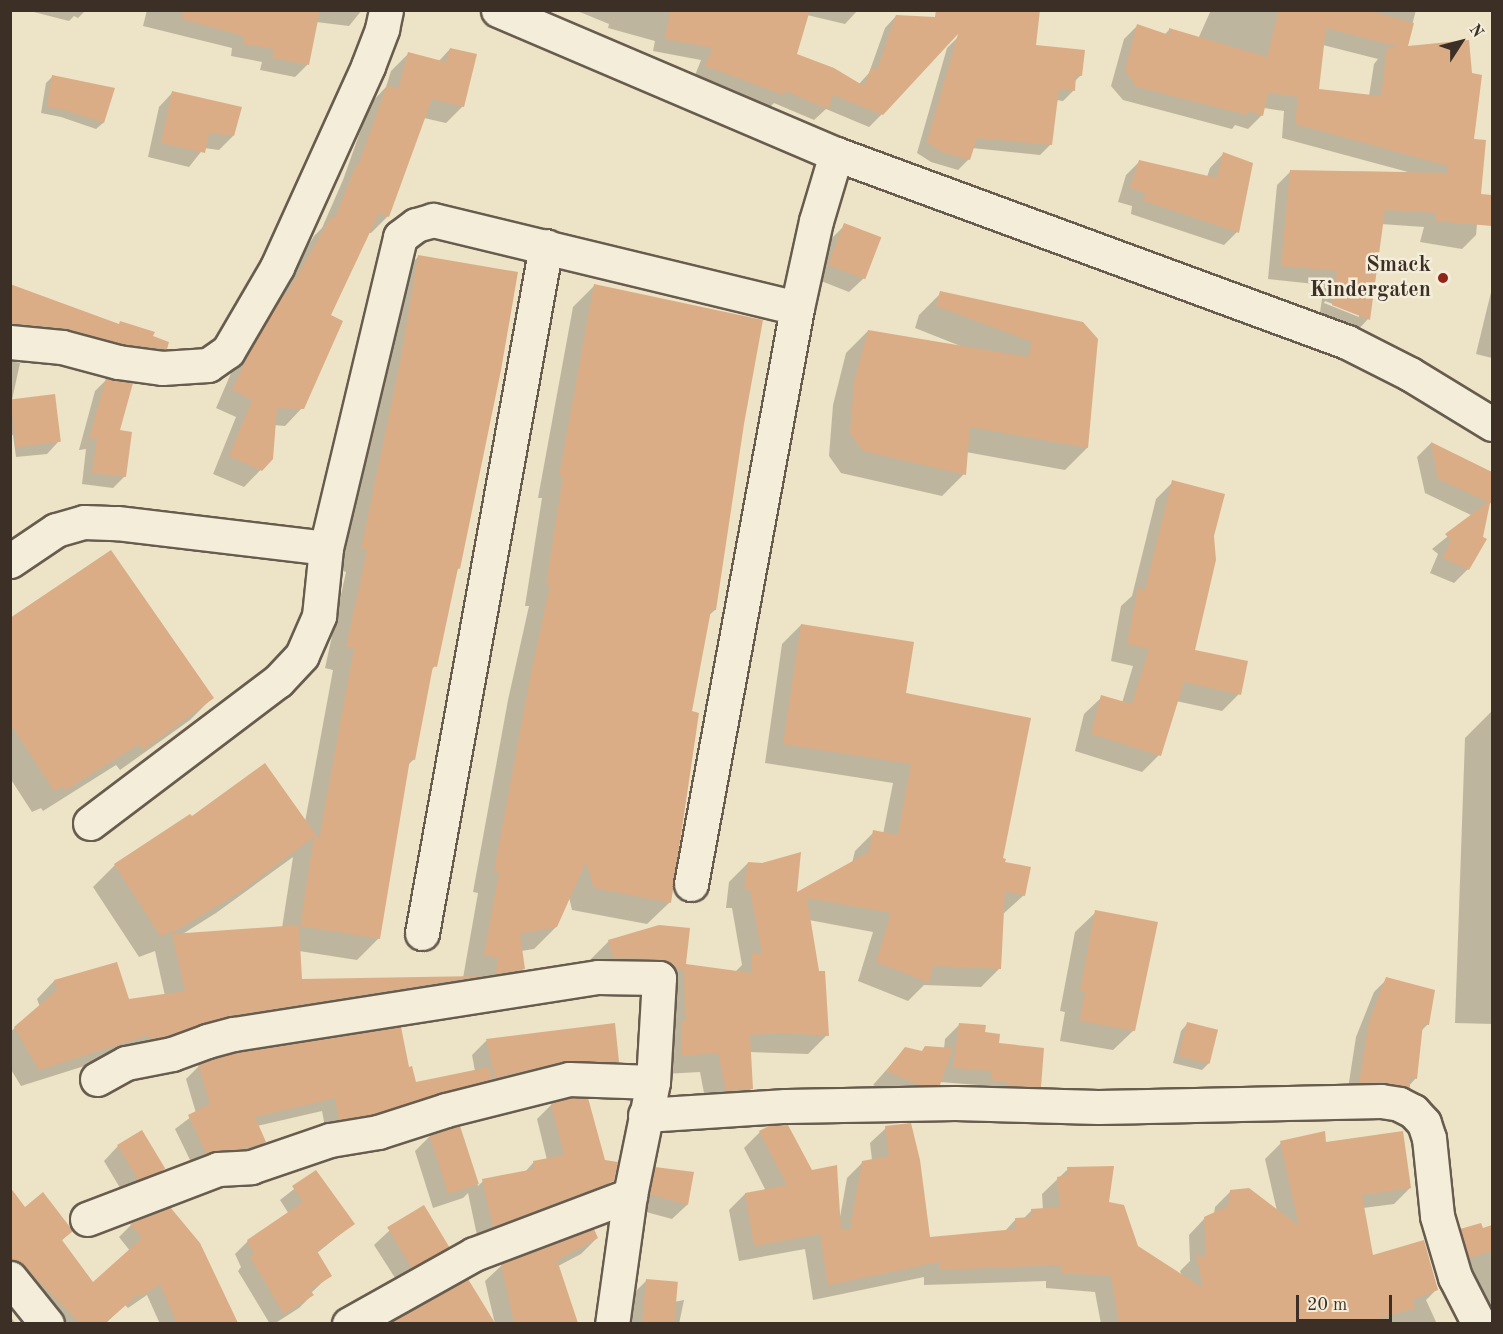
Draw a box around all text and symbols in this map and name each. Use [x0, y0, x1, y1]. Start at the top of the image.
north arrow [1431, 12, 1491, 72]
text: N [1465, 22, 1486, 41]
place label: Smack Kindergaten [1310, 252, 1431, 304]
marker: Smack Kindergaten [1436, 271, 1450, 285]
scale bar [1299, 1283, 1395, 1321]
text: 20 m [1307, 1296, 1347, 1314]

